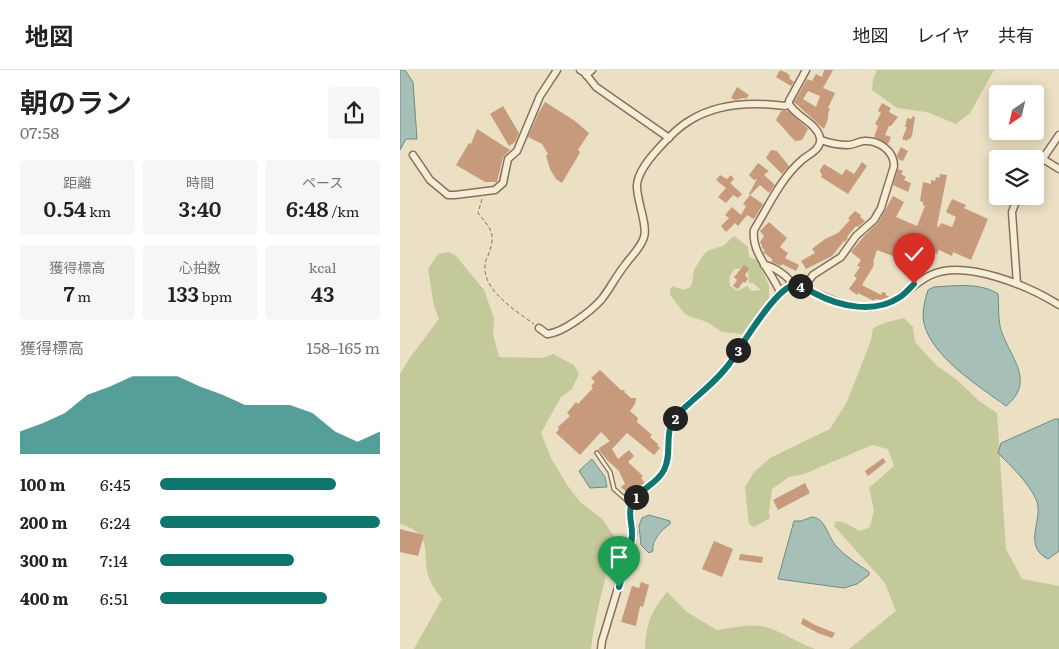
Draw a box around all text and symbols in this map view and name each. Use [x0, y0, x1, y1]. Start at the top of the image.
text: 地図 [25, 17, 73, 52]
text: 地図 [853, 21, 889, 48]
text: レイヤ [917, 21, 970, 48]
text: 共有 [998, 21, 1034, 48]
text: 朝のラン [20, 80, 132, 122]
north arrow [989, 85, 1044, 140]
map controls [989, 85, 1044, 205]
button: share [328, 87, 380, 139]
text: 07:58 [20, 120, 59, 144]
button: layers [989, 150, 1044, 205]
text: 距離 [63, 172, 91, 192]
text: 時間 [186, 172, 214, 192]
text: ペース [302, 172, 343, 192]
text: 0.54 [43, 192, 86, 223]
text: 3:40 [179, 192, 221, 223]
text: 6:48 [286, 192, 329, 223]
text: km [86, 201, 111, 221]
text: /km [329, 201, 359, 221]
pin [893, 233, 935, 284]
icon: check [900, 240, 928, 268]
text: 獲得標高 [49, 257, 105, 277]
text: 心拍数 [179, 257, 221, 277]
text: kcal [309, 257, 336, 277]
pin: 4 [788, 274, 812, 298]
text: 4 [796, 276, 805, 296]
text: 7 [64, 277, 75, 308]
text: 133 [168, 277, 199, 308]
text: 43 [311, 277, 335, 308]
text: m [75, 286, 91, 306]
text: bpm [199, 286, 232, 306]
text: 獲得標高 [20, 335, 84, 359]
text: 158–165 m [307, 335, 380, 359]
pin: 3 [726, 338, 750, 362]
text: 3 [735, 340, 742, 360]
pin: 2 [662, 406, 688, 430]
text: 2 [672, 408, 679, 428]
text: 100 m [20, 472, 66, 496]
text: 6:45 [100, 472, 131, 496]
pin: 1 [624, 484, 648, 510]
text: 1 [634, 487, 639, 507]
text: 200 m [20, 510, 67, 534]
text: 6:24 [100, 510, 131, 534]
pin [598, 536, 640, 587]
icon: arrive [605, 543, 633, 571]
text: 300 m [20, 548, 68, 572]
text: 7:14 [100, 548, 128, 572]
text: 400 m [20, 586, 69, 610]
text: 6:51 [100, 586, 129, 610]

